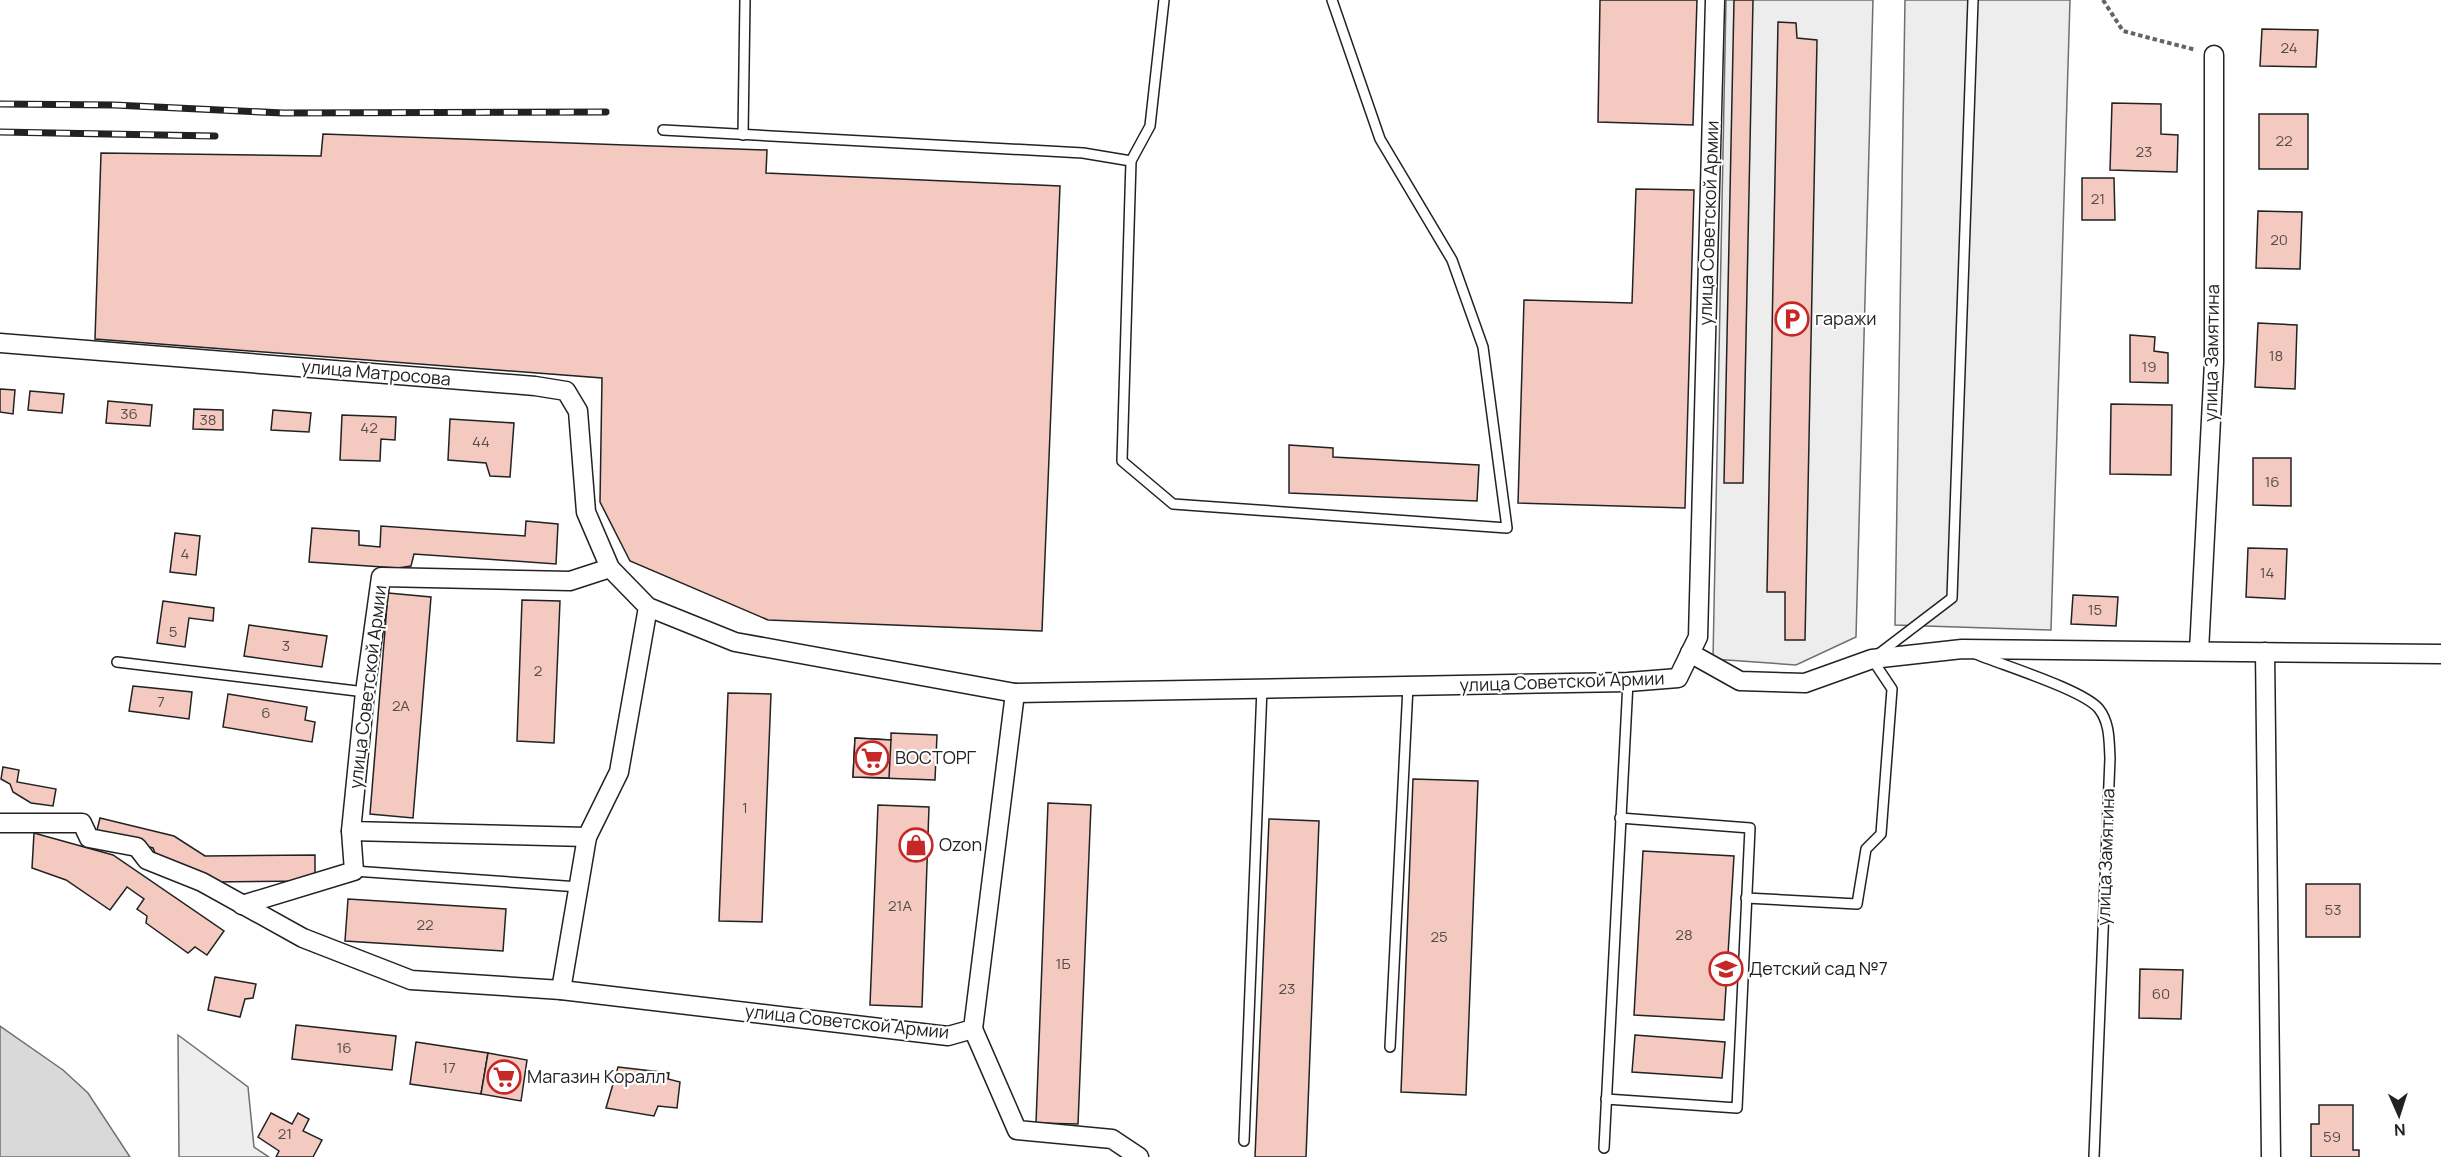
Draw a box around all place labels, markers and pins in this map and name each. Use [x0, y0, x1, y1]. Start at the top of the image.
parking icon: гаражи [1774, 301, 1810, 337]
place label: гаражи [1815, 306, 1876, 330]
supermarket icon: ВОСТОРГ [854, 740, 890, 776]
place label: ВОСТОРГ [895, 745, 977, 769]
shop icon: Ozon [898, 827, 934, 863]
place label: Ozon [939, 832, 982, 856]
school or university icon: Детский сад №7 [1708, 951, 1744, 987]
place label: Детский сад №7 [1749, 956, 1888, 980]
supermarket icon: Магазин Коралл [486, 1059, 522, 1095]
place label: Магазин Коралл [527, 1064, 666, 1088]

